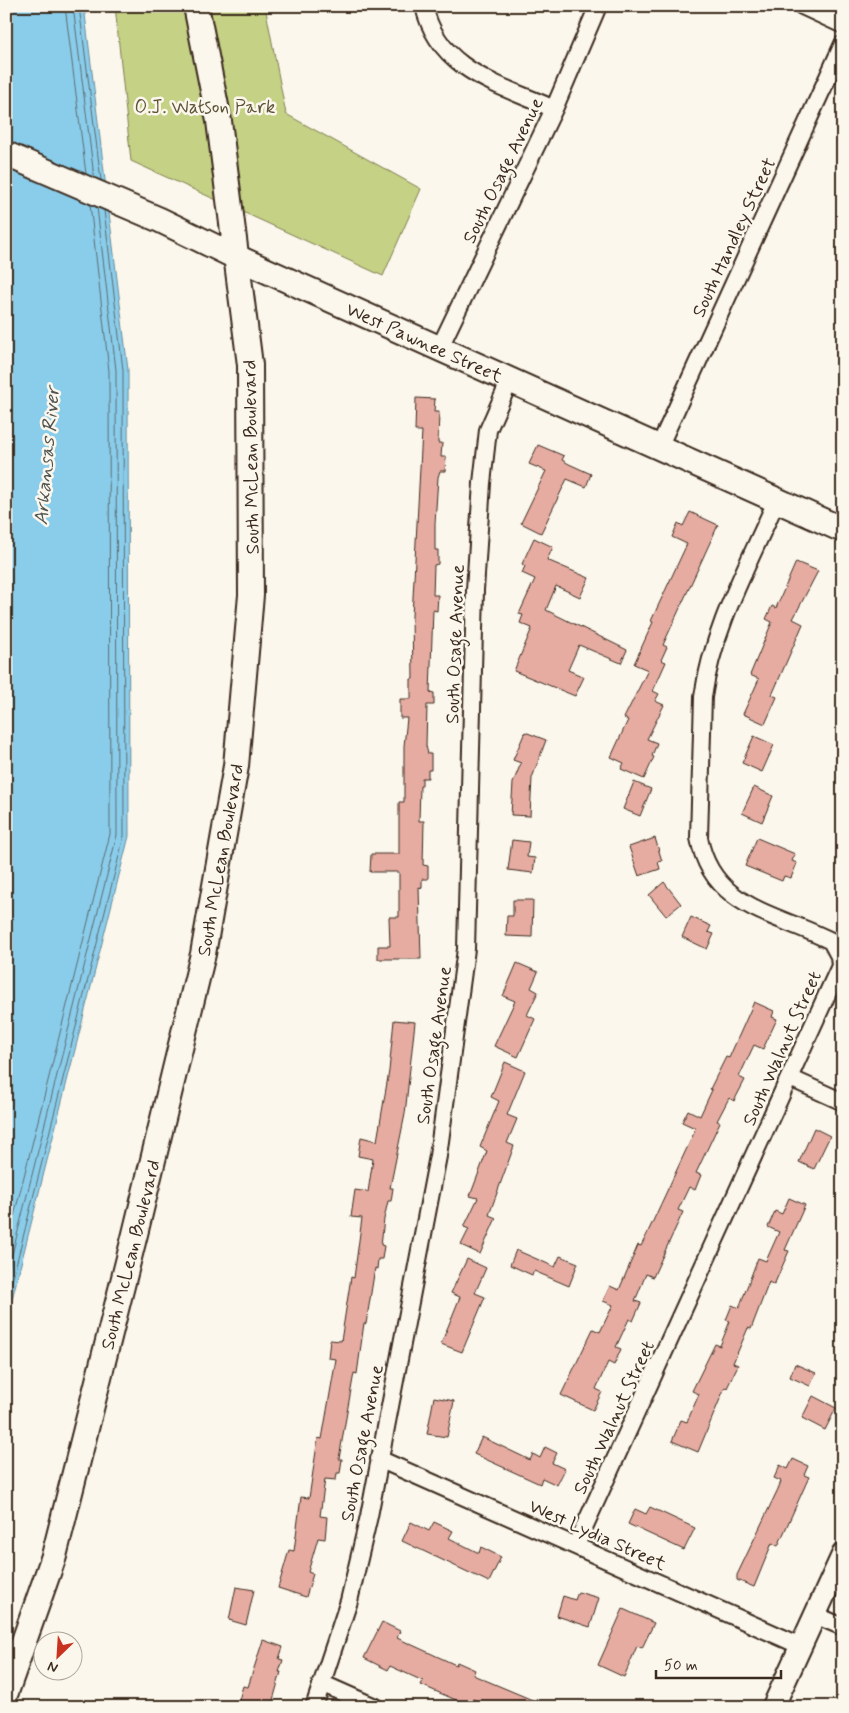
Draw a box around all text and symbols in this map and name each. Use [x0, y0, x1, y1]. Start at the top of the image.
street label: South Osage Avenue [457, 94, 552, 249]
park label: O.J. Watson Park [135, 95, 276, 120]
street label: South Handley Street [686, 154, 782, 321]
street label: West Pawnee Street [342, 297, 506, 389]
street label: South McLean Boulevard [237, 359, 266, 555]
water label: Arkansas River [28, 383, 67, 526]
street label: South Osage Avenue [440, 564, 474, 724]
street label: South McLean Boulevard [192, 762, 250, 958]
street label: South Osage Avenue [411, 965, 461, 1126]
street label: South Walnut Street [737, 967, 828, 1130]
street label: South McLean Boulevard [95, 1157, 167, 1353]
street label: South Walnut Street [568, 1337, 661, 1499]
street label: South Osage Avenue [335, 1363, 393, 1524]
street label: West Lydia Street [525, 1494, 670, 1577]
north arrow [32, 1630, 82, 1680]
scale bar [656, 1648, 782, 1680]
text: 50 m [664, 1656, 698, 1676]
text: N [45, 1657, 61, 1677]

